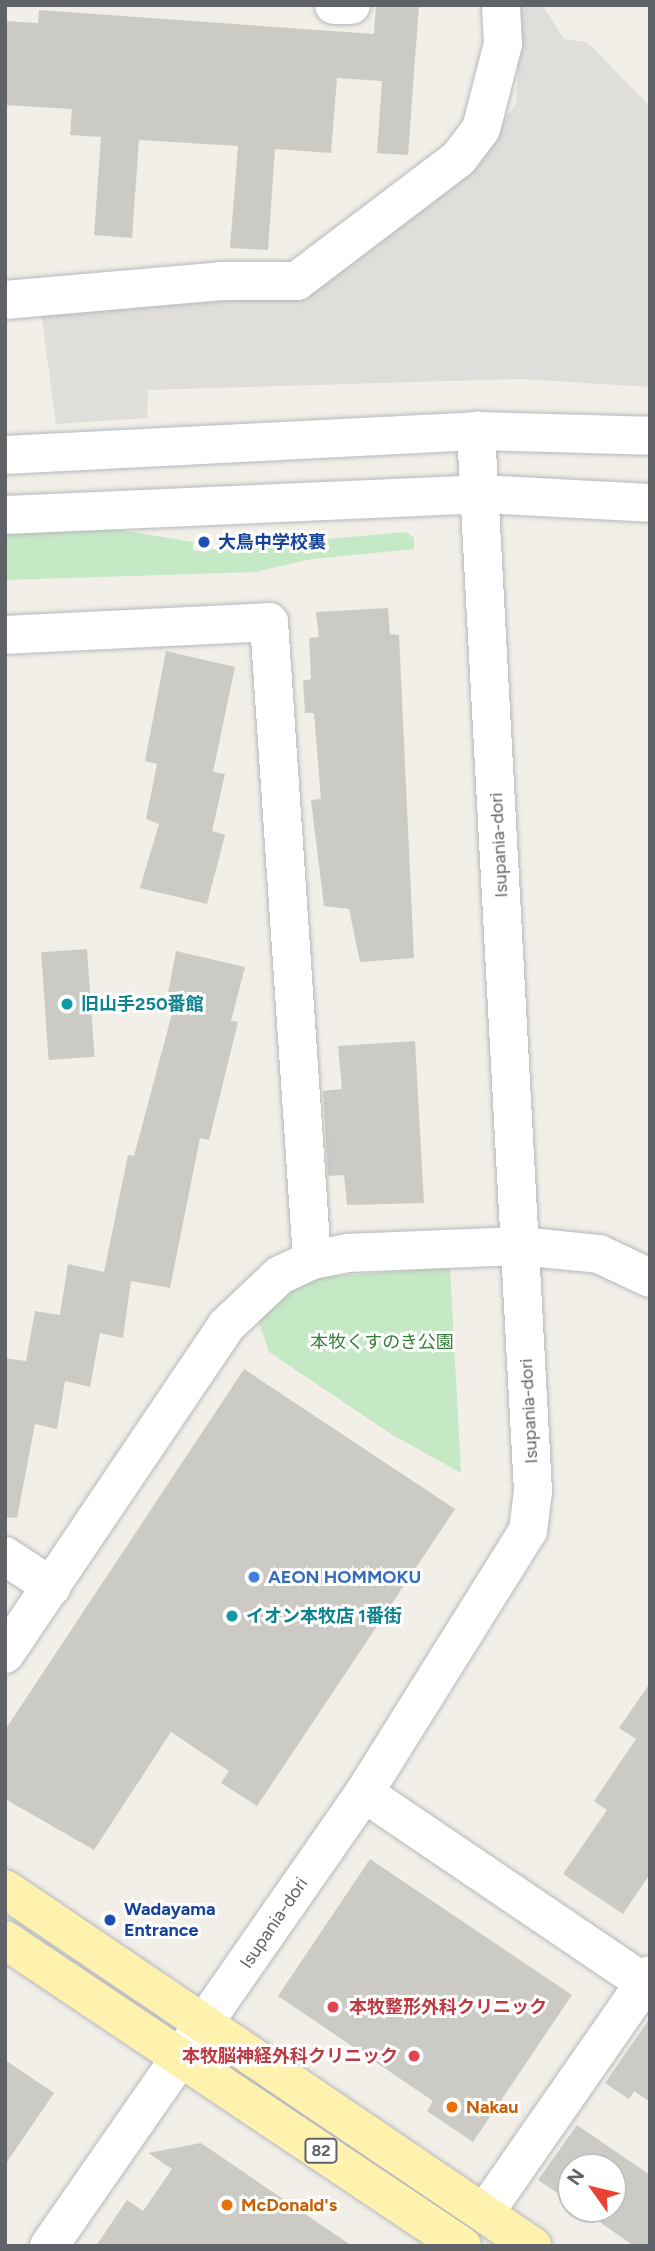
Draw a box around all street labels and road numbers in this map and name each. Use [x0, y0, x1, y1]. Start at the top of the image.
street label: Isupania-dori [485, 792, 513, 898]
street label: Isupania-dori [515, 1358, 543, 1464]
street label: Isupania-dori [236, 1873, 312, 1973]
road number: 82 [304, 2138, 338, 2164]

